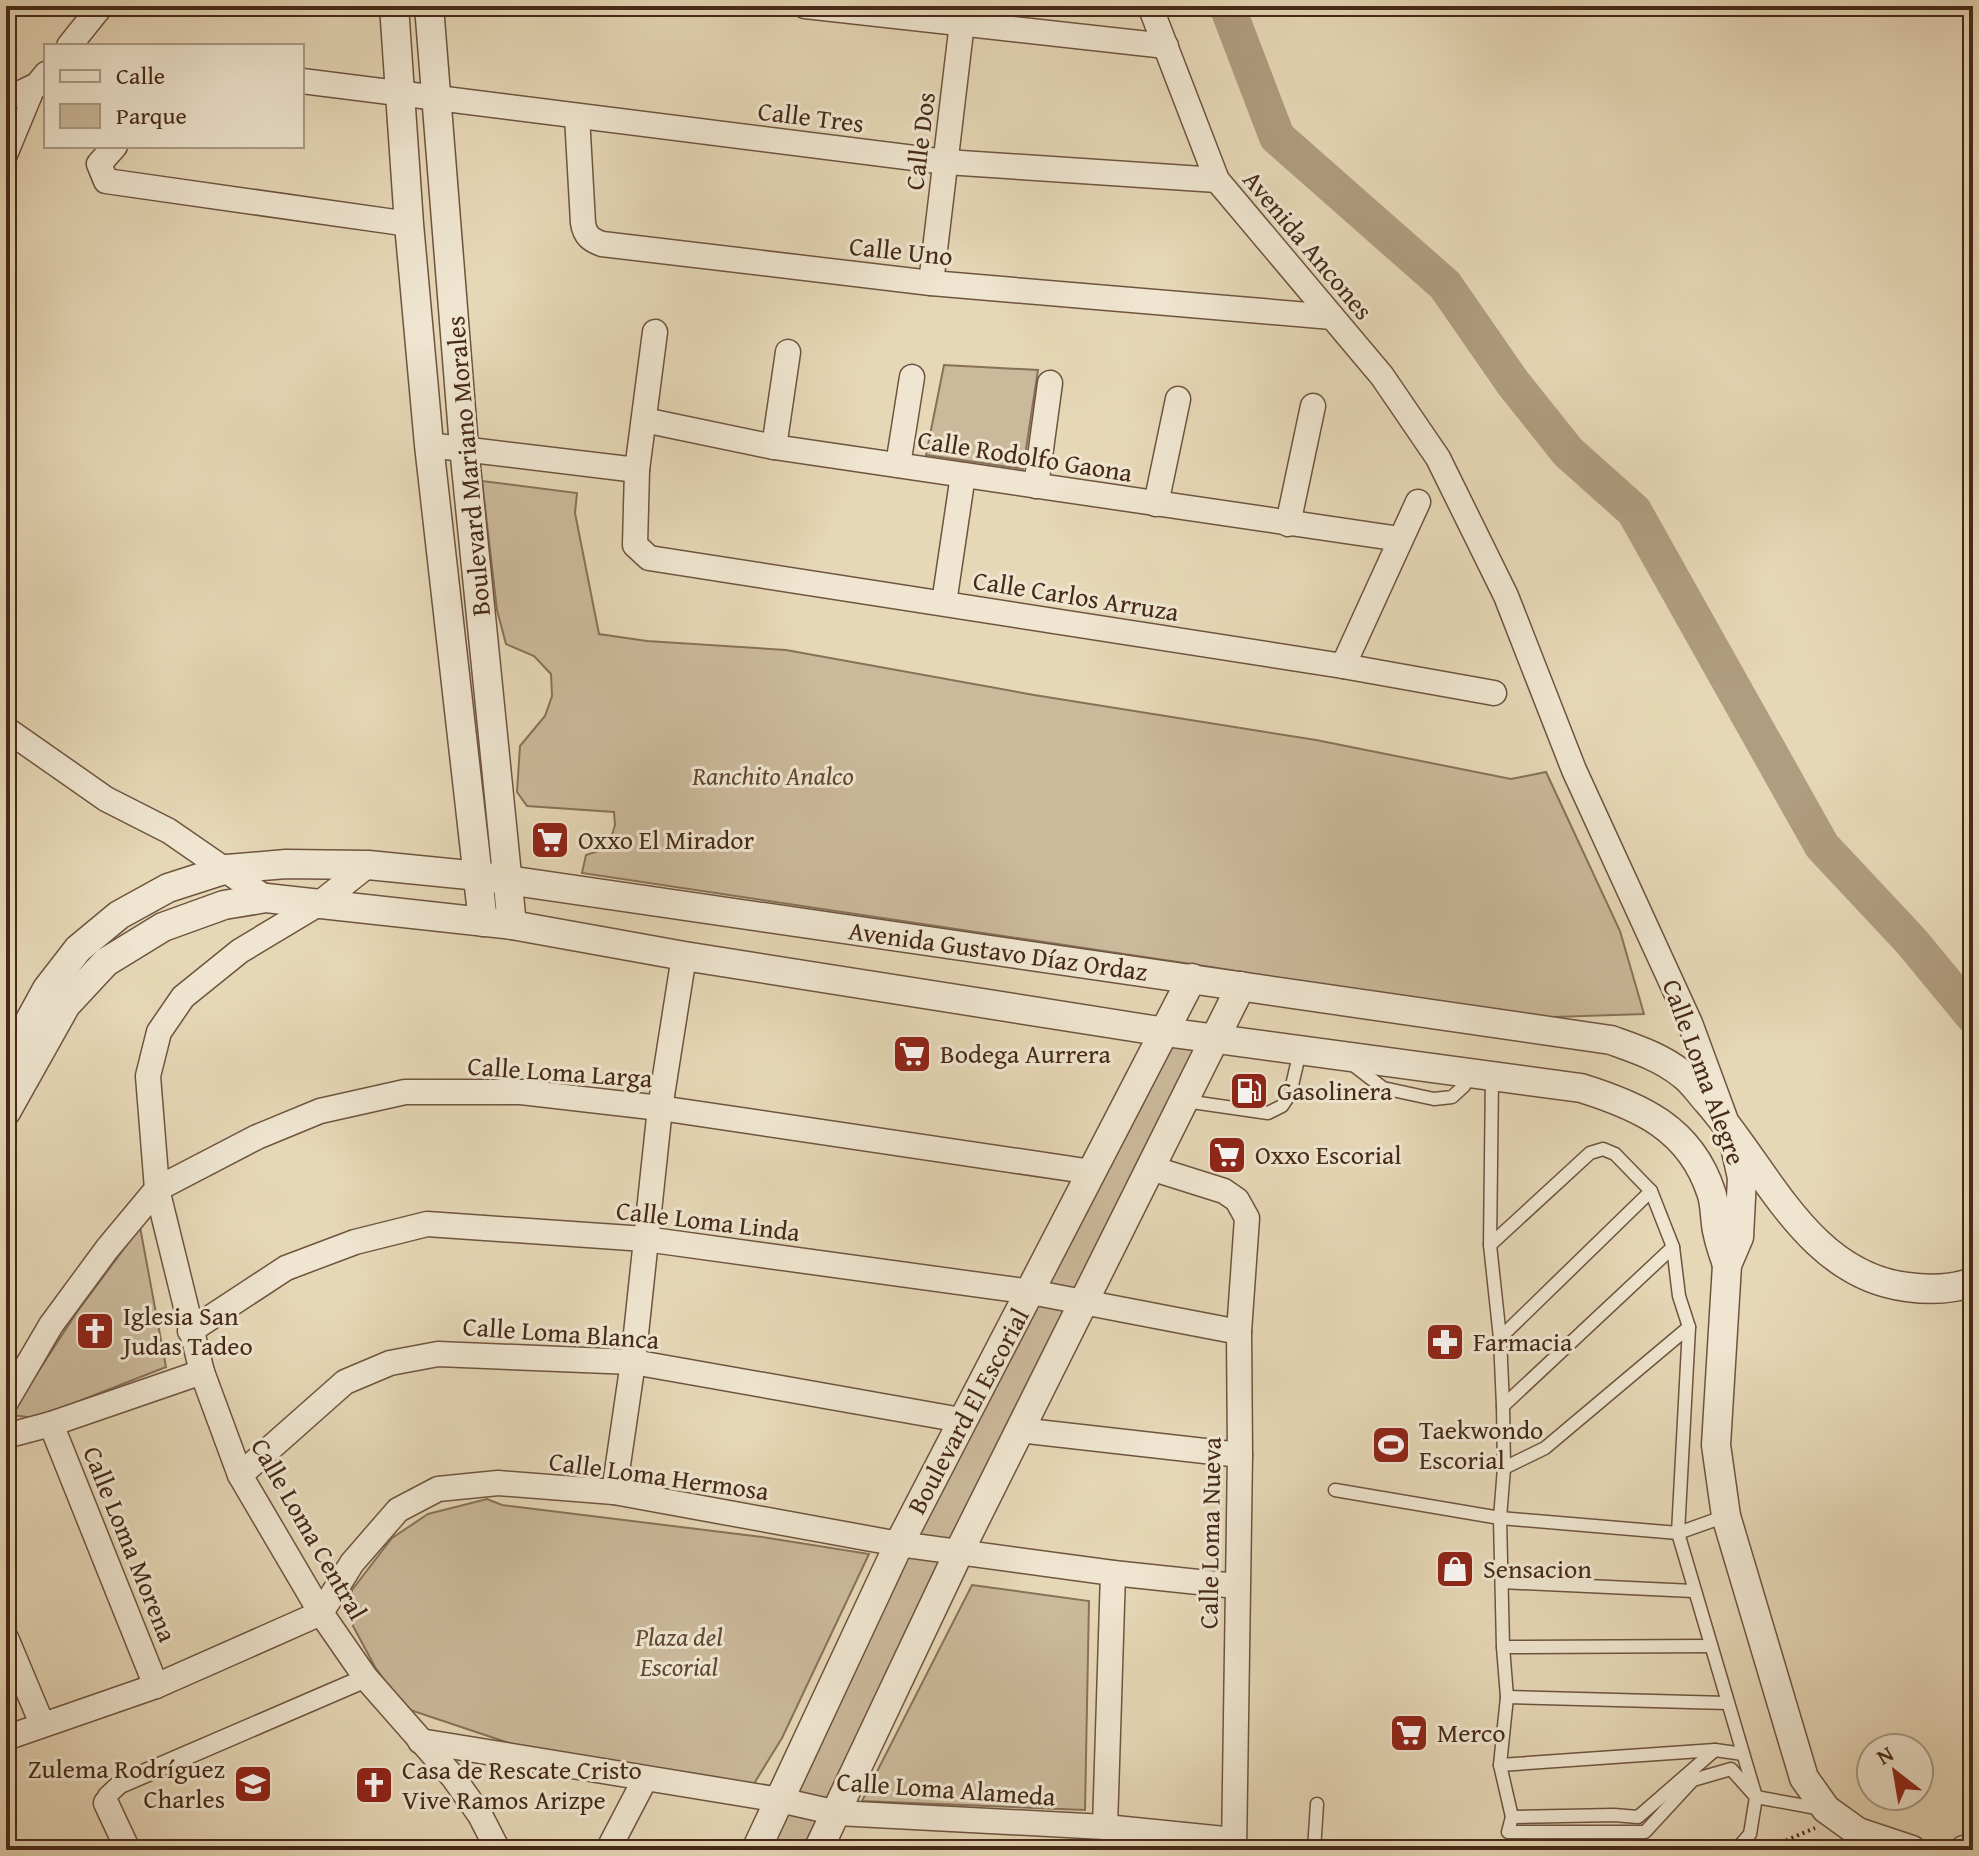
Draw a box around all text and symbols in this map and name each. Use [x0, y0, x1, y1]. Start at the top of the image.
legend [44, 44, 304, 148]
text: Calle [116, 58, 165, 93]
street label: Calle Dos [894, 90, 945, 192]
street label: Calle Tres [756, 91, 866, 142]
text: Parque [116, 98, 187, 133]
street label: Avenida Ancones [1234, 161, 1383, 328]
street label: Calle Uno [847, 226, 955, 275]
street label: Boulevard Mariano Morales [435, 314, 500, 618]
street label: Calle Rodolfo Gaona [915, 419, 1136, 492]
street label: Calle Carlos Arruza [970, 560, 1182, 631]
park label: Ranchito Analco [691, 756, 854, 795]
supermarket icon: Oxxo El Mirador [529, 819, 571, 861]
place label: Oxxo El Mirador [578, 820, 754, 859]
street label: Avenida Gustavo Díaz Ordaz [846, 910, 1150, 991]
street label: Calle Loma Alegre [1653, 974, 1756, 1170]
supermarket icon: Bodega Aurrera [891, 1033, 933, 1075]
place label: Bodega Aurrera [940, 1034, 1112, 1073]
street label: Calle Loma Larga [466, 1046, 654, 1097]
fuel station icon: Gasolinera [1228, 1070, 1270, 1112]
place label: Gasolinera [1277, 1071, 1393, 1110]
supermarket icon: Oxxo Escorial [1206, 1134, 1248, 1176]
place label: Oxxo Escorial [1255, 1135, 1402, 1174]
street label: Calle Loma Linda [614, 1190, 803, 1251]
place label: Iglesia San Judas Tadeo [120, 1296, 253, 1365]
street label: Boulevard El Escorial [897, 1301, 1038, 1521]
street label: Calle Loma Blanca [461, 1306, 661, 1359]
church icon: Iglesia San Judas Tadeo [74, 1310, 116, 1352]
pharmacy icon: Farmacia [1424, 1321, 1466, 1363]
place label: Farmacia [1473, 1322, 1573, 1361]
place label: Taekwondo Escorial [1419, 1410, 1543, 1479]
sports icon: Taekwondo Escorial [1370, 1424, 1412, 1466]
street label: Calle Loma Central [241, 1431, 377, 1627]
street label: Calle Loma Nueva [1188, 1436, 1231, 1629]
street label: Calle Loma Morena [73, 1440, 188, 1648]
street label: Calle Loma Hermosa [547, 1441, 772, 1510]
shop icon: Sensacion [1434, 1548, 1476, 1590]
place label: Sensacion [1483, 1549, 1592, 1588]
park label: Plaza del Escorial [634, 1617, 723, 1686]
supermarket icon: Merco [1388, 1712, 1430, 1754]
place label: Merco [1437, 1713, 1506, 1752]
north arrow [1855, 1732, 1935, 1812]
text: N [1870, 1737, 1899, 1772]
place label: Zulema Rodríguez Charles [28, 1749, 225, 1818]
place label: Casa de Rescate Cristo Vive Ramos Arizpe [402, 1750, 642, 1819]
street label: Calle Loma Alameda [835, 1761, 1057, 1816]
school or university icon: Zulema Rodríguez Charles [232, 1763, 274, 1805]
church icon: Casa de Rescate Cristo Vive Ramos Arizpe [353, 1764, 395, 1806]

